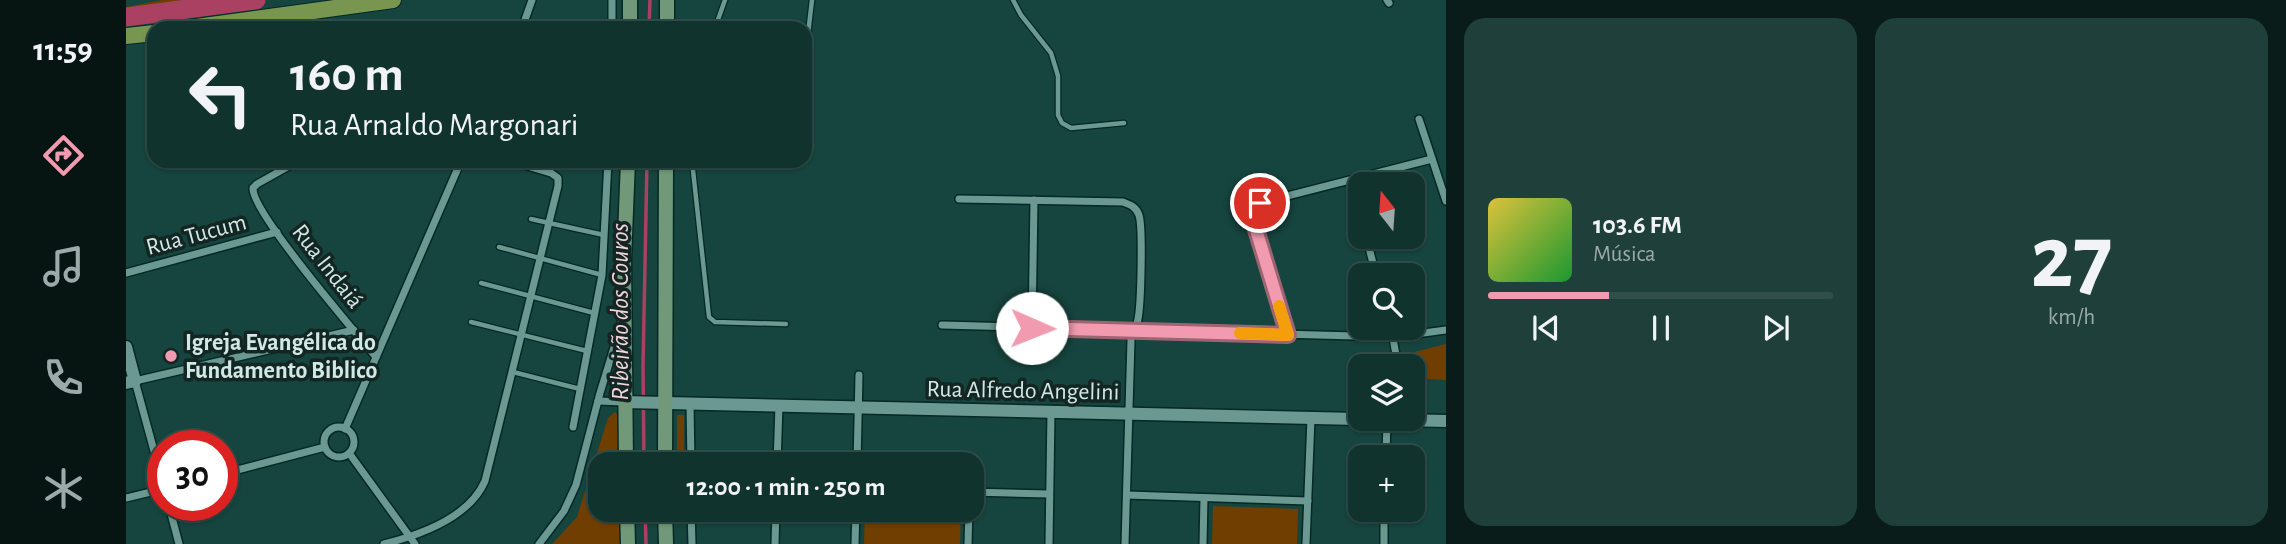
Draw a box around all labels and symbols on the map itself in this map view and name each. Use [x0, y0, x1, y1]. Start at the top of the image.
north arrow [1348, 172, 1424, 248]
pin [1230, 173, 1290, 233]
street label: Rua Tucum [144, 210, 249, 260]
street label: Rua Indaiá [287, 220, 367, 313]
water label: Ribeirão dos Couros [607, 223, 633, 401]
position arrow [995, 291, 1069, 365]
place label: Igreja Evangélica do Fundamento Biblico [185, 331, 378, 383]
marker: Igreja Evangélica do Fundamento Biblico [163, 348, 179, 364]
street label: Rua Alfredo Angelini [926, 377, 1120, 405]
speed limit sign: 30 [147, 430, 238, 521]

